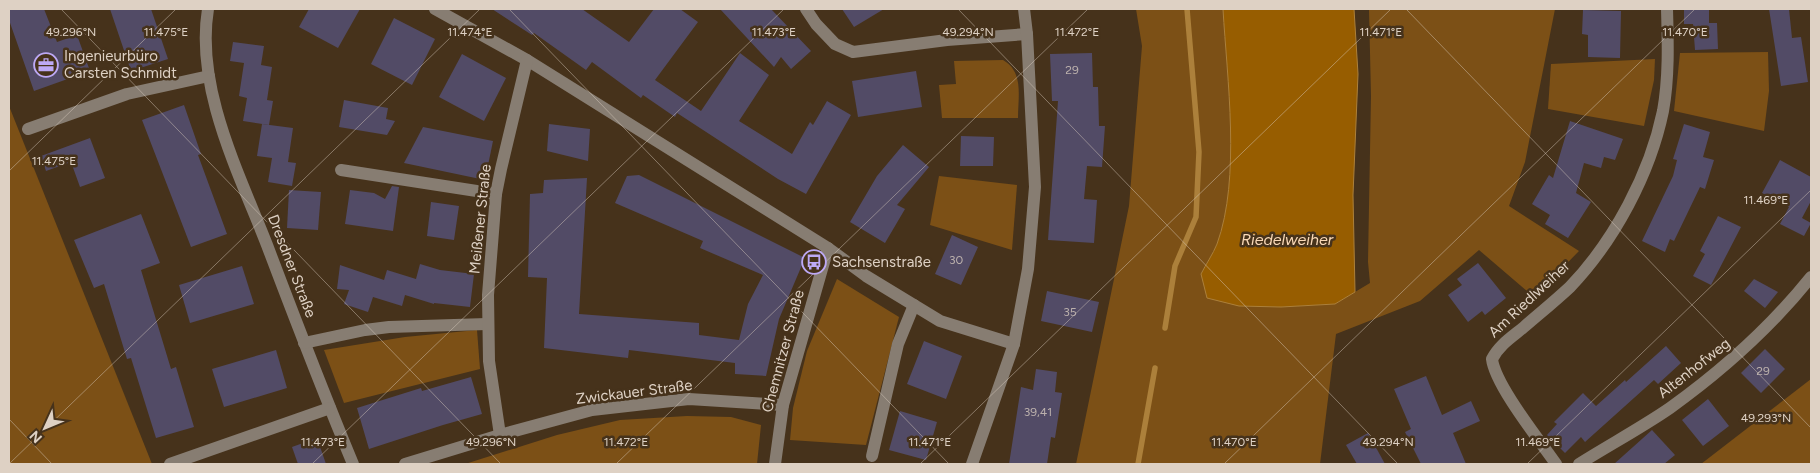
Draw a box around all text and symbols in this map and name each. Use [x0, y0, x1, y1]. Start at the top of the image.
text: 49.296°N [46, 25, 96, 39]
text: 11.475°E [144, 25, 188, 39]
text: 11.474°E [447, 25, 493, 39]
text: 11.473°E [752, 25, 796, 39]
text: 49.294°N [942, 25, 994, 39]
text: 11.472°E [1055, 25, 1099, 39]
text: 11.471°E [1360, 25, 1402, 39]
text: 11.470°E [1662, 25, 1708, 39]
place label: Ingenieurbüro Carsten Schmidt [64, 47, 177, 82]
office icon: Ingenieurbüro Carsten Schmidt [33, 52, 59, 78]
house number: 29 [1065, 63, 1079, 77]
text: 11.475°E [32, 154, 76, 168]
street label: Meißener Straße [465, 163, 495, 275]
text: 11.469°E [1744, 193, 1788, 207]
street label: Dresdner Straße [264, 212, 320, 320]
water label: Riedelweiher [1241, 230, 1334, 249]
bus stop icon: Sachsenstraße [801, 249, 827, 275]
place label: Sachsenstraße [832, 253, 931, 271]
house number: 30 [949, 253, 963, 267]
street label: Am Riedlweiher [1485, 257, 1573, 341]
street label: Chemnitzer Straße [758, 288, 808, 414]
house number: 35 [1063, 305, 1077, 319]
street label: Altenhofweg [1654, 334, 1734, 402]
house number: 29 [1756, 364, 1770, 378]
street label: Zwickauer Straße [575, 376, 693, 408]
north arrow [20, 403, 70, 453]
house number: 39,41 [1024, 405, 1052, 419]
text: 49.293°N [1741, 411, 1791, 425]
text: N [26, 427, 46, 446]
text: 11.473°E [301, 435, 345, 449]
text: 49.296°N [466, 435, 516, 449]
text: 11.472°E [604, 435, 648, 449]
text: 11.471°E [909, 435, 951, 449]
text: 11.470°E [1211, 435, 1257, 449]
text: 49.294°N [1362, 435, 1414, 449]
text: 11.469°E [1516, 435, 1560, 449]

